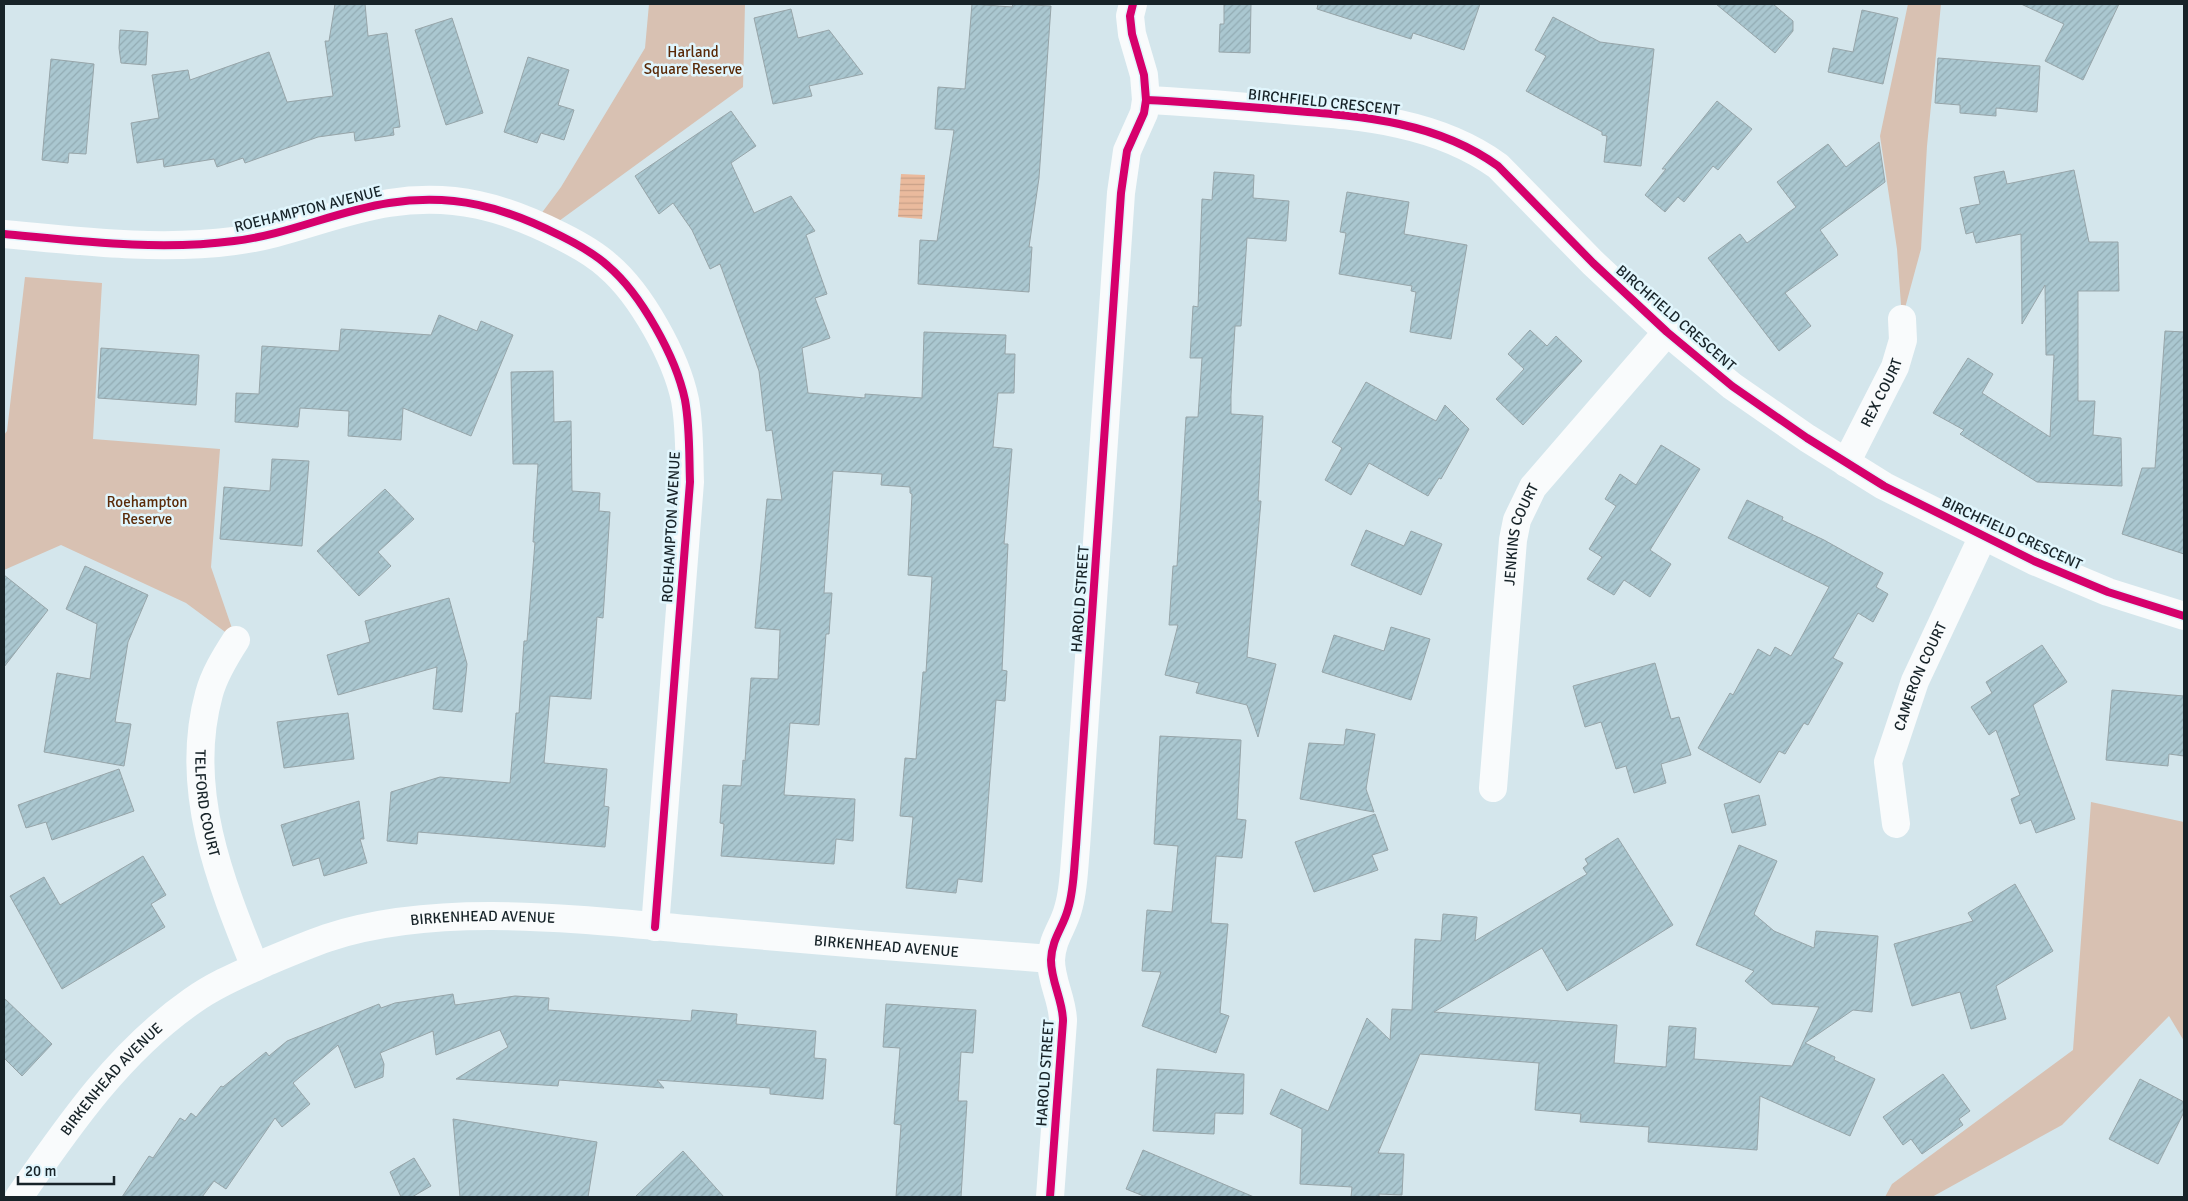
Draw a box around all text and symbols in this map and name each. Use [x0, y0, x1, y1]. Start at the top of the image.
park label: Harland Square Reserve [644, 43, 742, 78]
street label: BIRCHFIELD CRESCENT [1247, 85, 1402, 119]
street label: ROEHAMPTON AVENUE [232, 182, 384, 236]
street label: BIRCHFIELD CRESCENT [1612, 261, 1740, 375]
street label: REX COURT [1857, 356, 1906, 430]
street label: ROEHAMPTON AVENUE [658, 451, 684, 603]
street label: JENKINS COURT [1500, 480, 1543, 586]
park label: Roehampton Reserve [107, 493, 187, 528]
street label: BIRCHFIELD CRESCENT [1939, 493, 2086, 574]
street label: HAROLD STREET [1067, 544, 1093, 653]
street label: CAMERON COURT [1890, 619, 1951, 733]
street label: TELFORD COURT [191, 749, 224, 859]
street label: BIRKENHEAD AVENUE [409, 907, 556, 929]
street label: BIRKENHEAD AVENUE [813, 931, 960, 961]
street label: HAROLD STREET [1032, 1018, 1058, 1127]
street label: BIRKENHEAD AVENUE [56, 1019, 166, 1139]
scale bar [18, 1154, 114, 1186]
text: 20 m [25, 1162, 56, 1180]

